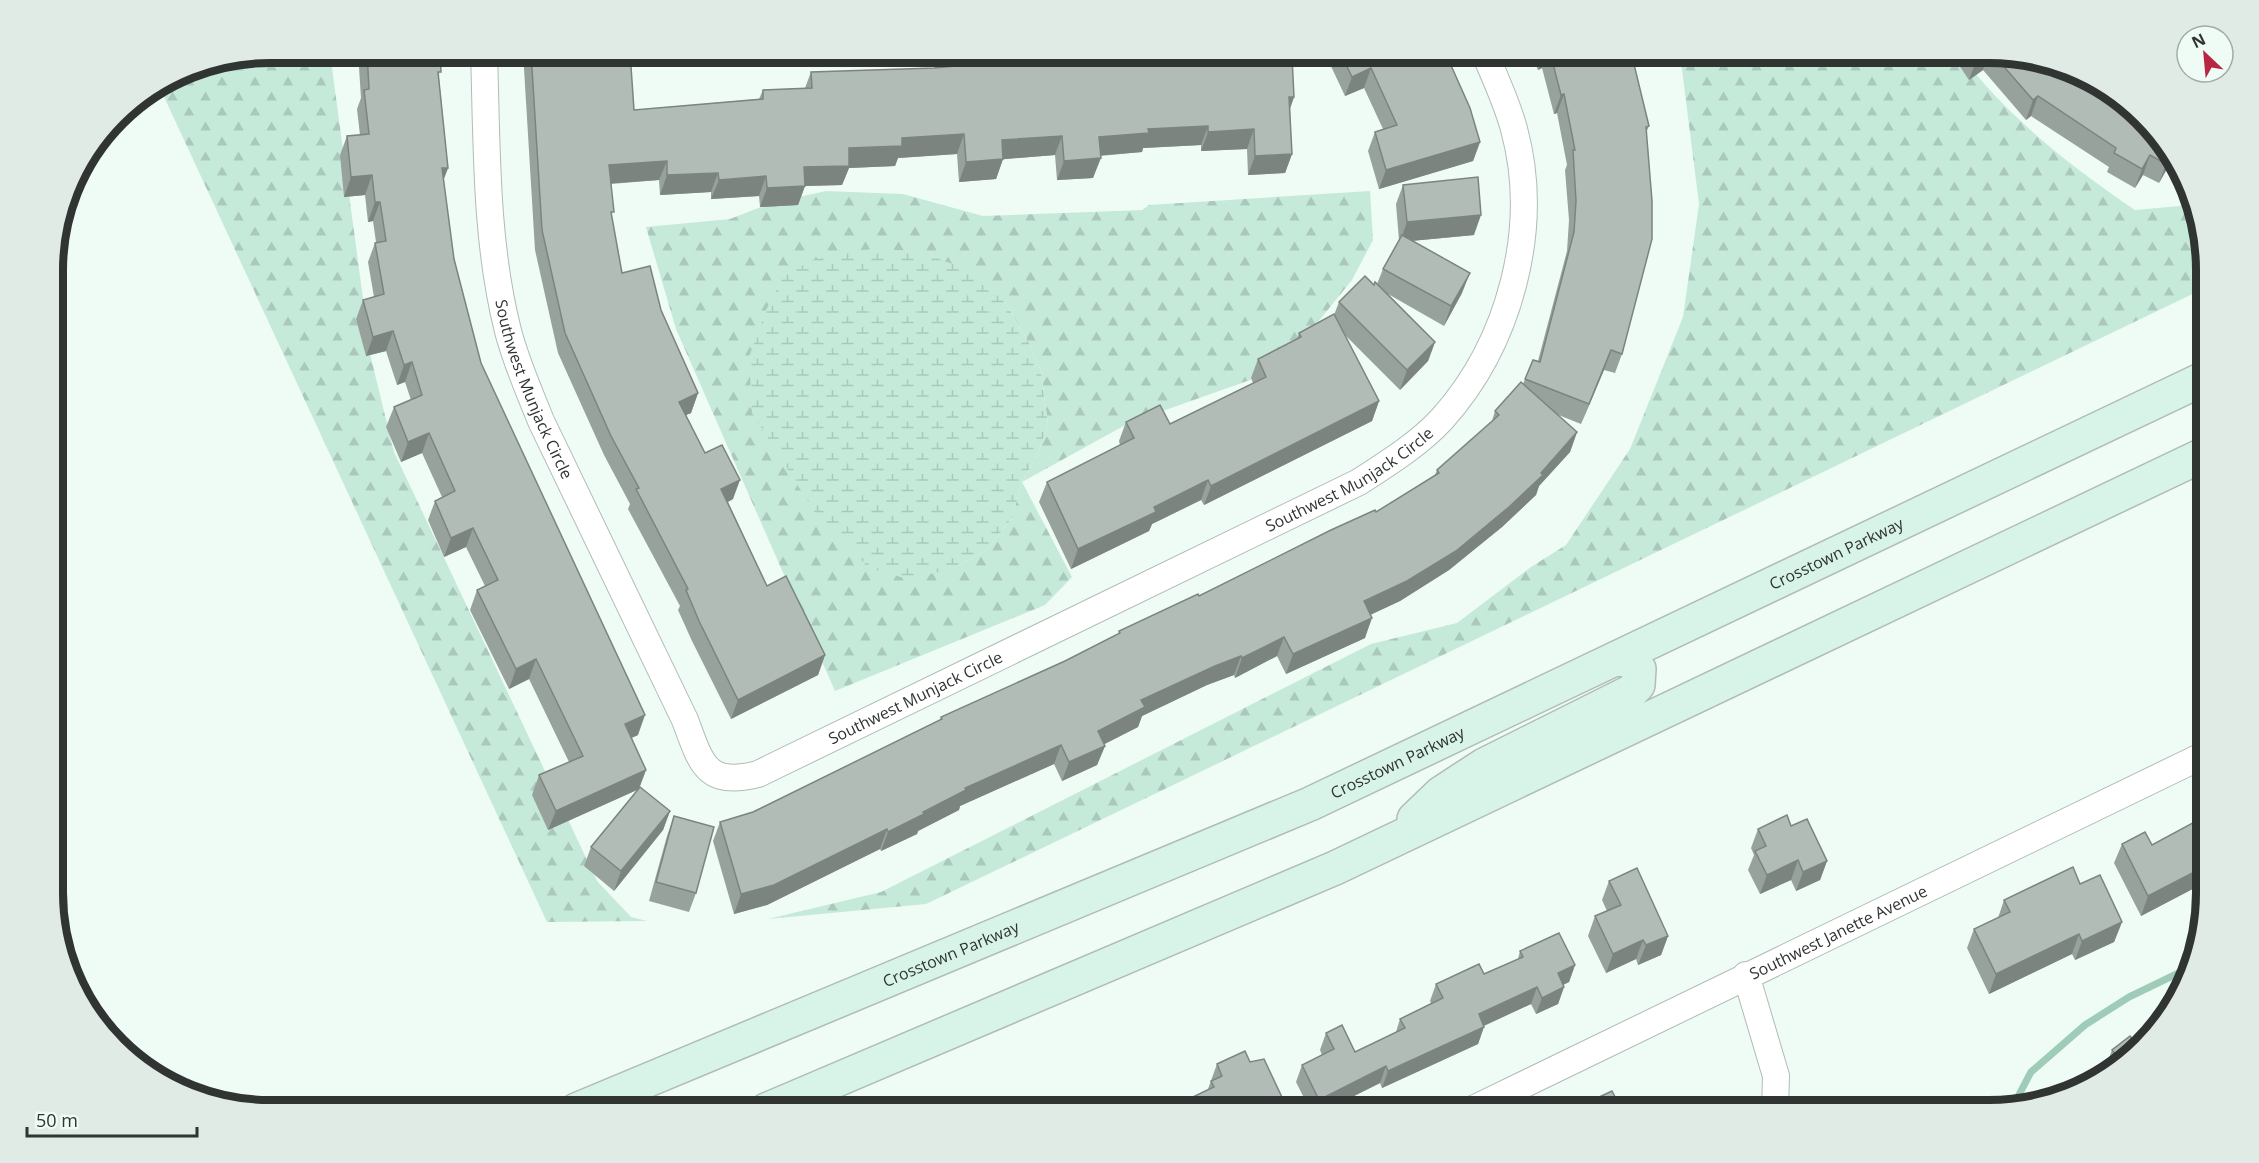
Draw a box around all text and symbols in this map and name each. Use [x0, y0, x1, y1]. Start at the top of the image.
north arrow [2175, 24, 2235, 84]
text: N [2188, 28, 2209, 53]
street label: Southwest Munjack Circle [490, 297, 578, 483]
street label: Southwest Munjack Circle [1262, 422, 1438, 537]
street label: Crosstown Parkway [1766, 512, 1908, 595]
street label: Southwest Munjack Circle [825, 646, 1006, 749]
street label: Crosstown Parkway [1327, 721, 1469, 804]
street label: Southwest Janette Avenue [1746, 880, 1931, 985]
street label: Crosstown Parkway [879, 915, 1023, 992]
scale bar [27, 1100, 196, 1138]
text: 50 m [36, 1108, 78, 1132]

